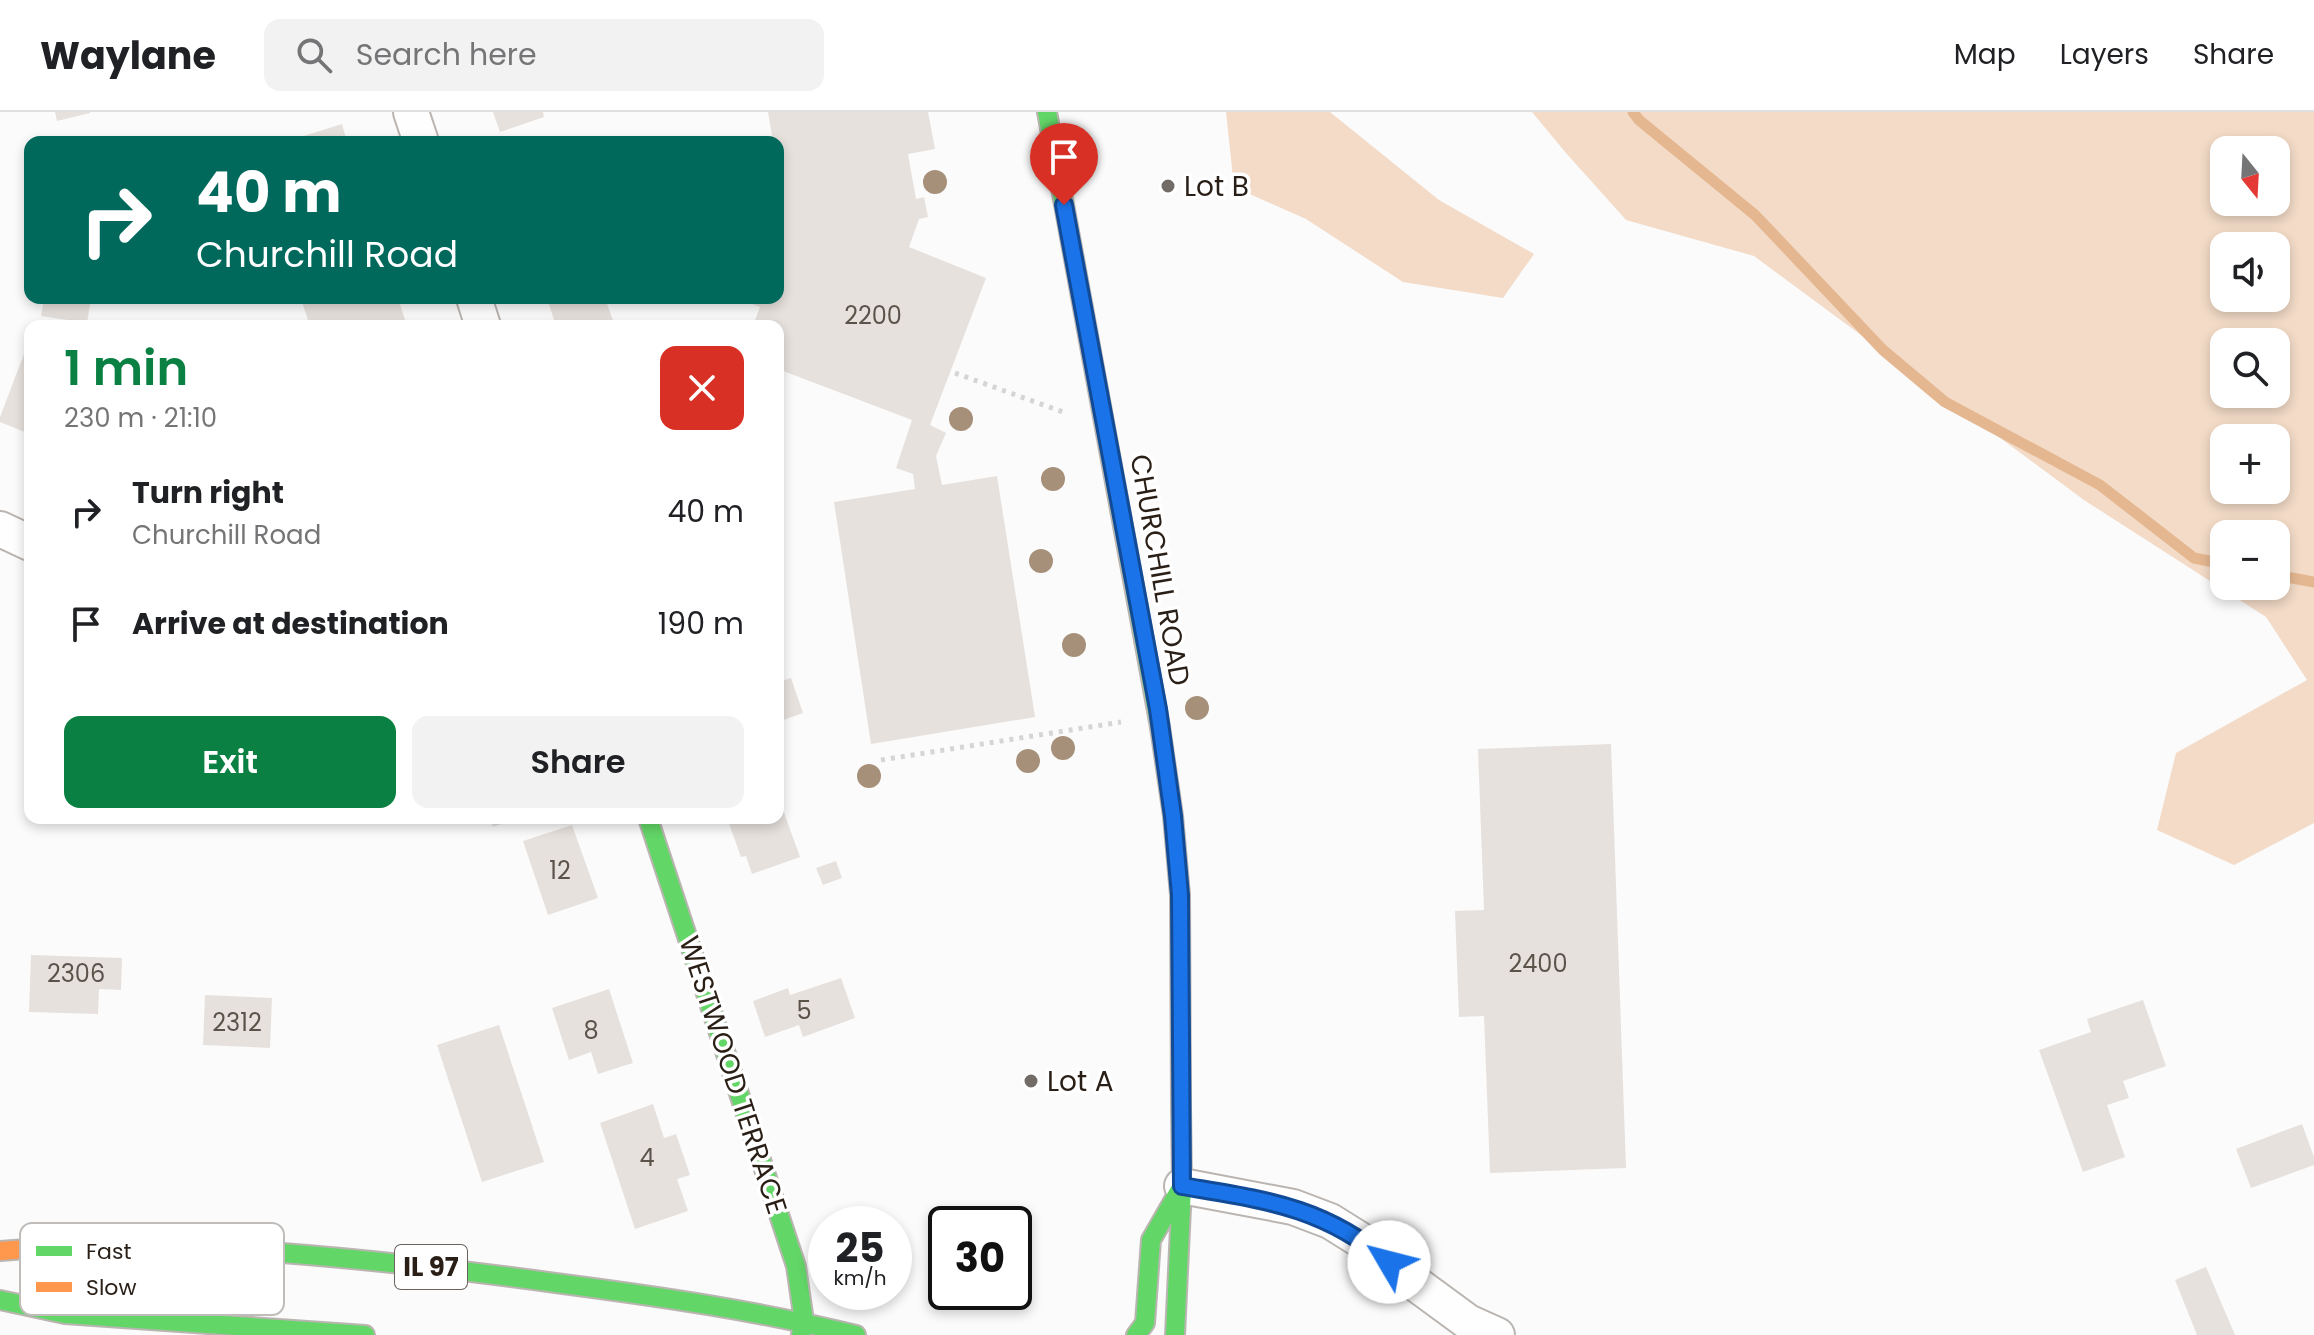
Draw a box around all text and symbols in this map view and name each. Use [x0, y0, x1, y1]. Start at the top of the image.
search box [264, 19, 824, 91]
text: Waylane [40, 29, 216, 82]
icon: search [292, 33, 336, 77]
text: Search here [356, 33, 537, 76]
text: Map [1954, 35, 2016, 74]
text: Layers [2060, 35, 2149, 74]
text: Share [2193, 35, 2274, 74]
pin [1030, 123, 1098, 205]
icon: arrive [1042, 135, 1086, 179]
north arrow [2210, 136, 2290, 216]
map controls [2210, 136, 2290, 600]
text: 40 m [196, 153, 342, 232]
place label: Lot B [1184, 167, 1249, 206]
icon: right [64, 168, 168, 272]
marker: Lot B [1159, 177, 1177, 195]
text: Churchill Road [196, 229, 458, 280]
button: sound [2210, 232, 2290, 312]
house number: 2200 [844, 299, 902, 332]
button: search [2210, 328, 2290, 408]
text: 1 min [64, 335, 188, 402]
button: close [660, 346, 744, 430]
text: 230 m · 21:10 [64, 400, 217, 436]
button: + [2210, 424, 2290, 504]
street label: CHURCHILL ROAD [1120, 451, 1200, 689]
text: Turn right [132, 471, 284, 514]
icon: right [64, 490, 108, 534]
text: 40 m [667, 490, 744, 533]
text: Churchill Road [132, 517, 321, 553]
button: − [2210, 520, 2290, 600]
icon: arrive [64, 602, 108, 646]
text: Arrive at destination [132, 602, 449, 645]
text: 190 m [658, 602, 744, 645]
button: Exit [64, 716, 396, 808]
button: Share [412, 716, 744, 808]
house number: 12 [549, 854, 571, 887]
street label: WESTWOOD TERRACE [670, 931, 796, 1219]
house number: 2400 [1508, 947, 1568, 980]
house number: 2306 [47, 957, 105, 990]
house number: 5 [796, 994, 812, 1027]
house number: 2312 [212, 1006, 262, 1039]
house number: 8 [583, 1014, 599, 1047]
place label: Lot A [1047, 1062, 1114, 1101]
marker: Lot A [1022, 1072, 1040, 1090]
house number: 4 [639, 1141, 655, 1174]
speed limit sign: 30 [928, 1206, 1032, 1310]
text: 25 [836, 1220, 884, 1276]
position arrow [1347, 1220, 1431, 1304]
legend [20, 1223, 284, 1315]
text: Fast [86, 1236, 131, 1267]
road number: IL 97 [395, 1245, 467, 1289]
text: km/h [833, 1264, 887, 1292]
text: Slow [86, 1272, 136, 1303]

